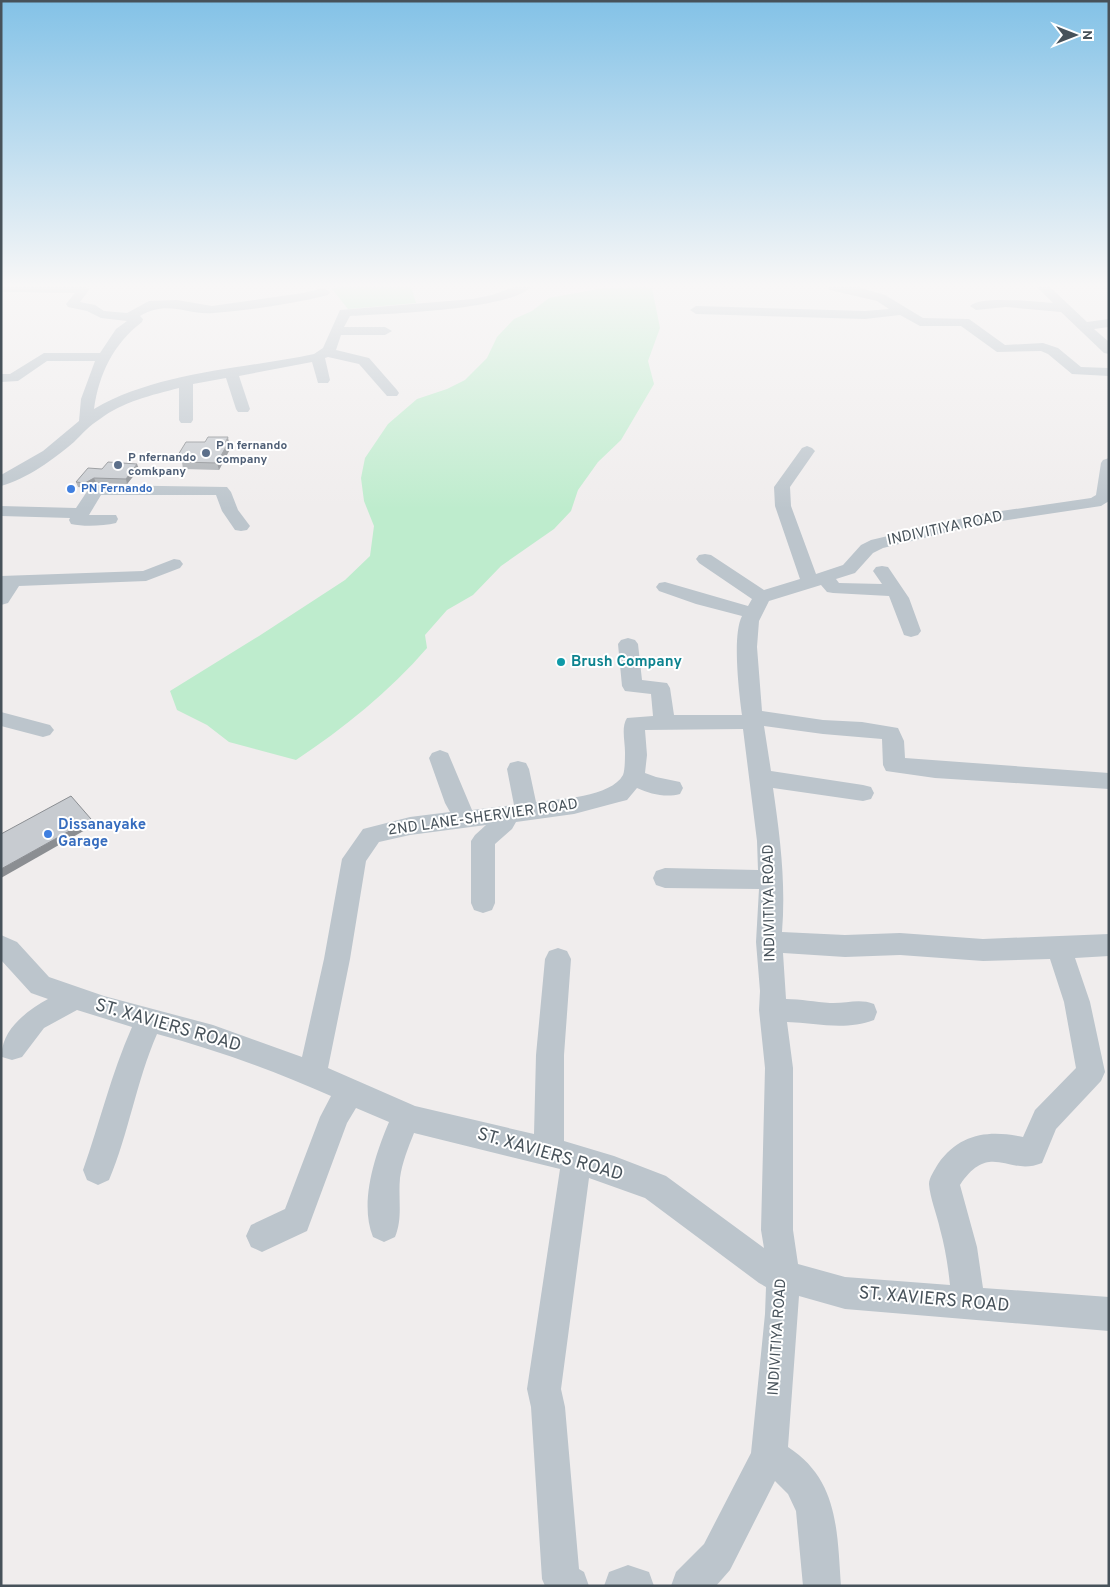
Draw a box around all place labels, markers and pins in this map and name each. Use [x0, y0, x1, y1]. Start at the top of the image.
place label: P n fernando company [216, 438, 287, 468]
marker: P n fernando company [200, 447, 212, 459]
place label: P nfernando comkpany [128, 450, 196, 480]
marker: P nfernando comkpany [112, 459, 124, 471]
place label: PN Fernando [81, 481, 153, 497]
marker: PN Fernando [65, 483, 77, 495]
place label: Brush Company [571, 653, 683, 672]
marker: Brush Company [555, 656, 567, 668]
place label: Dissanayake Garage [58, 816, 146, 852]
marker: Dissanayake Garage [42, 828, 54, 840]

